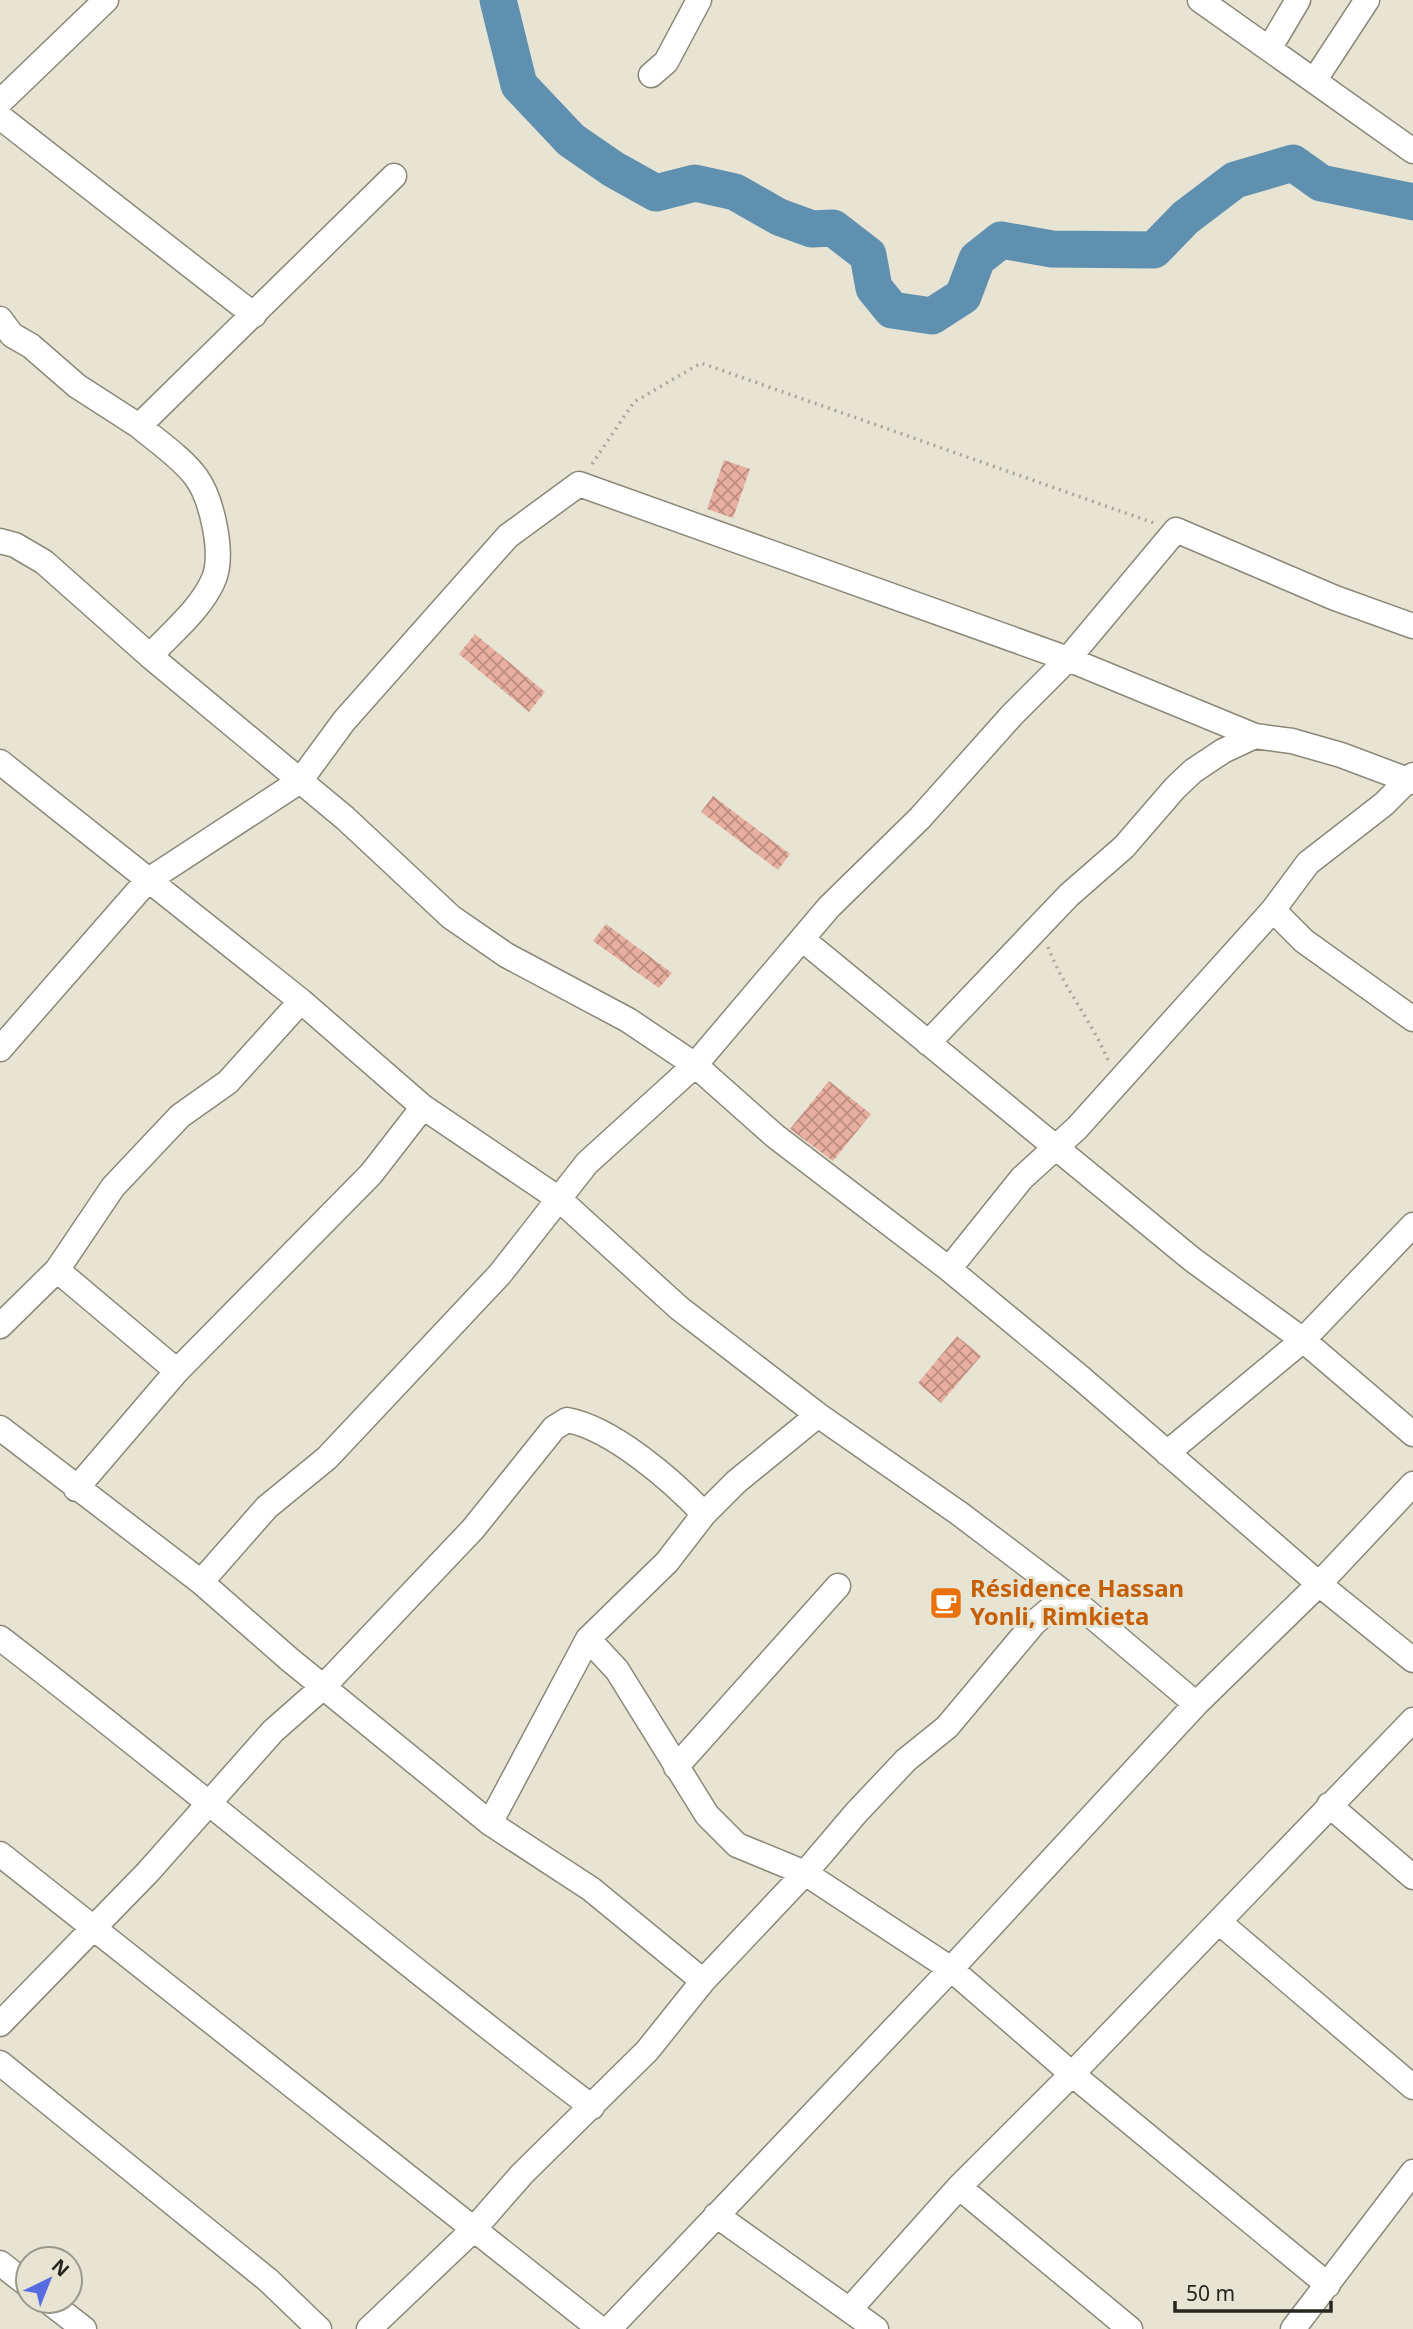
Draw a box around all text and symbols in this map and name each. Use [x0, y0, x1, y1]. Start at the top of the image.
place label: Résidence Hassan Yonli, Rimkieta [970, 1571, 1184, 1632]
cafe icon: Résidence Hassan Yonli, Rimkieta [927, 1584, 965, 1622]
north arrow [14, 2245, 84, 2315]
text: N [46, 2253, 75, 2282]
scale bar [1175, 2270, 1331, 2314]
text: 50 m [1186, 2279, 1235, 2307]

